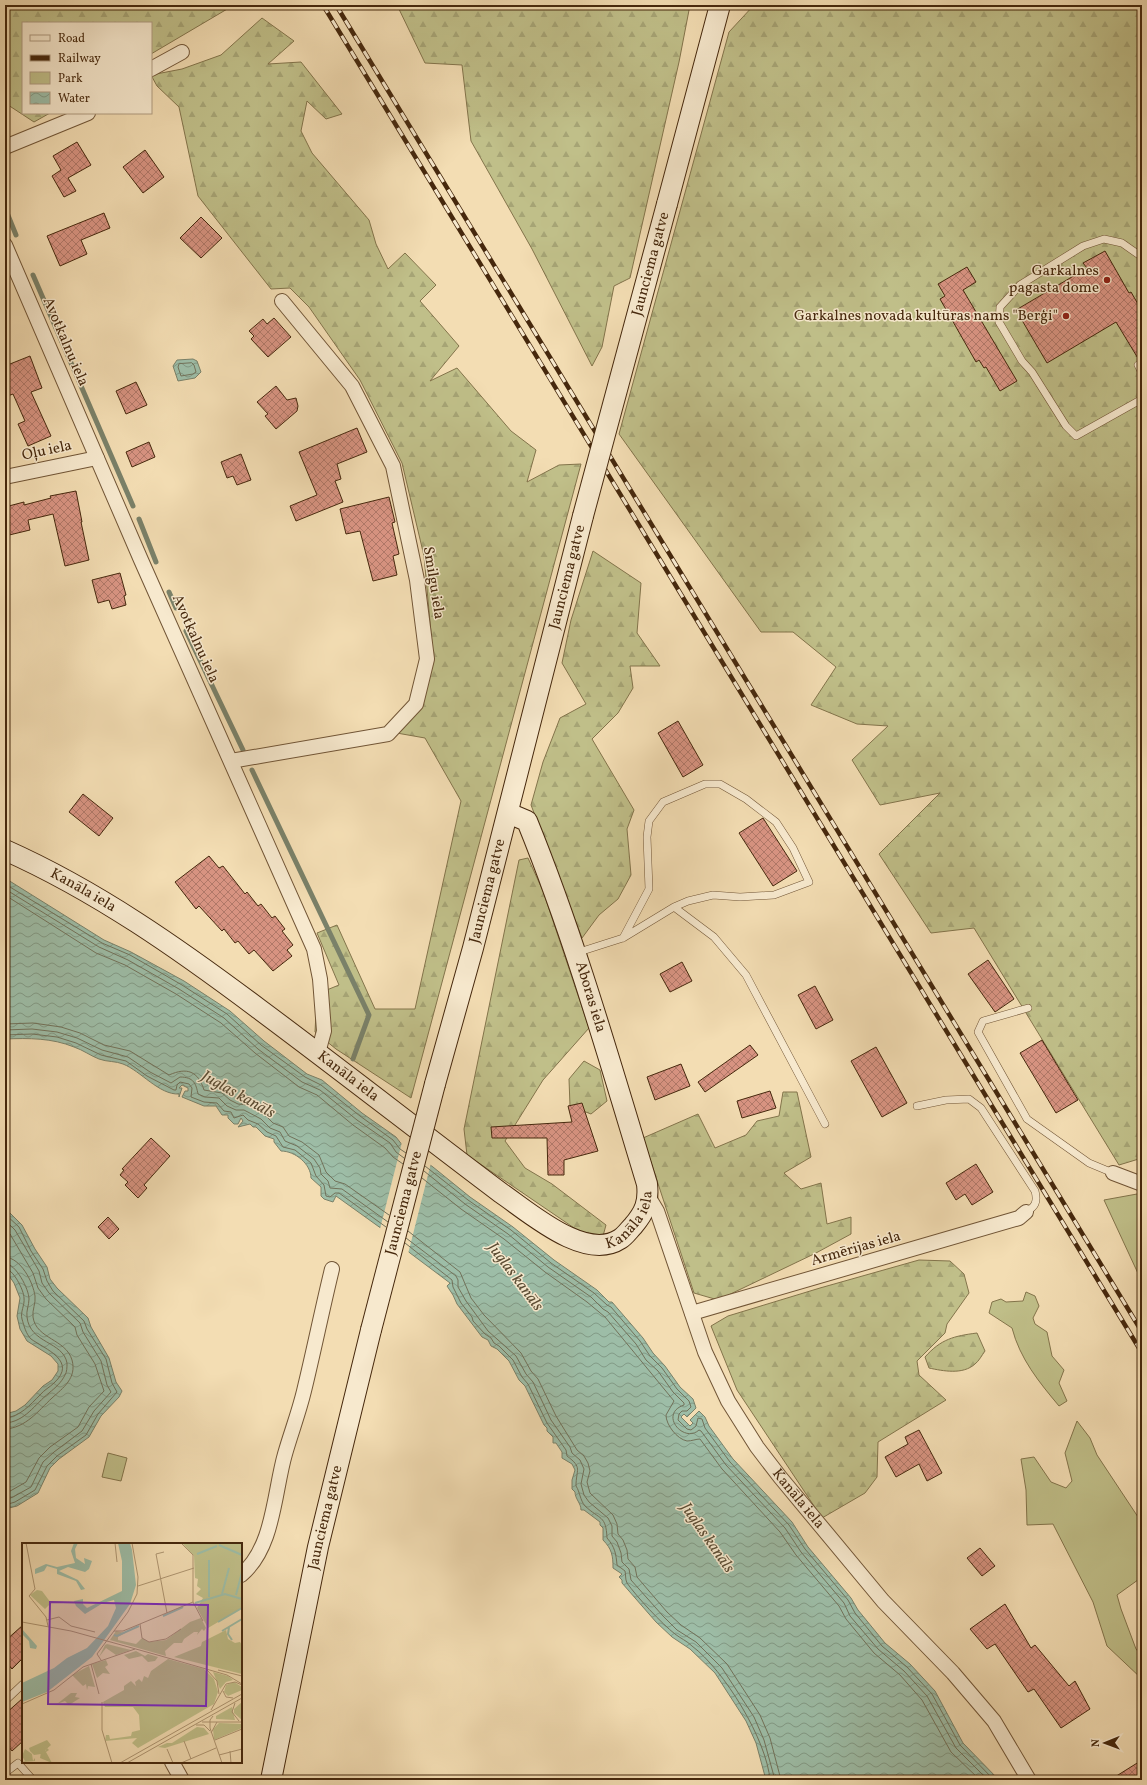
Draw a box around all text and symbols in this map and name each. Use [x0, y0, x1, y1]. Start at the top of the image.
legend [22, 22, 152, 114]
text: Road [58, 31, 85, 47]
text: Railway [58, 51, 101, 67]
text: Park [58, 71, 83, 87]
text: Water [58, 91, 90, 107]
street label: Jaunciema gatve [627, 210, 675, 318]
place label: Garkalnes pagasta dome [1009, 261, 1099, 299]
marker: Garkalnes pagasta dome [1102, 275, 1112, 285]
street label: Avotkalnu iela [37, 294, 93, 390]
place label: Garkalnes novada kultūras nams "Berģi" [794, 306, 1058, 327]
marker: Garkalnes novada kultūras nams "Berģi" [1061, 311, 1071, 321]
street label: Oļu iela [20, 435, 74, 467]
street label: Jaunciema gatve [544, 523, 591, 632]
street label: Smilgu iela [417, 545, 449, 621]
street label: Avotkalnu iela [166, 591, 224, 687]
street label: Jaunciema gatve [464, 837, 511, 946]
street label: Kanāla iela [47, 863, 120, 918]
street label: Aboras iela [569, 959, 611, 1035]
street label: Kanāla iela [313, 1046, 383, 1107]
water label: Juglas kanāls [195, 1065, 279, 1124]
street label: Jaunciema gatve [380, 1149, 428, 1258]
street label: Kanāla iela [603, 1190, 658, 1255]
street label: Armērijas iela [809, 1226, 903, 1272]
water label: Juglas kanāls [481, 1236, 548, 1316]
street label: Jaunciema gatve [303, 1463, 348, 1572]
street label: Kanāla iela [767, 1464, 829, 1533]
water label: Juglas kanāls [674, 1497, 739, 1578]
inset map [22, 1543, 242, 1763]
north arrow [1085, 1723, 1125, 1763]
text: N [1089, 1739, 1104, 1747]

